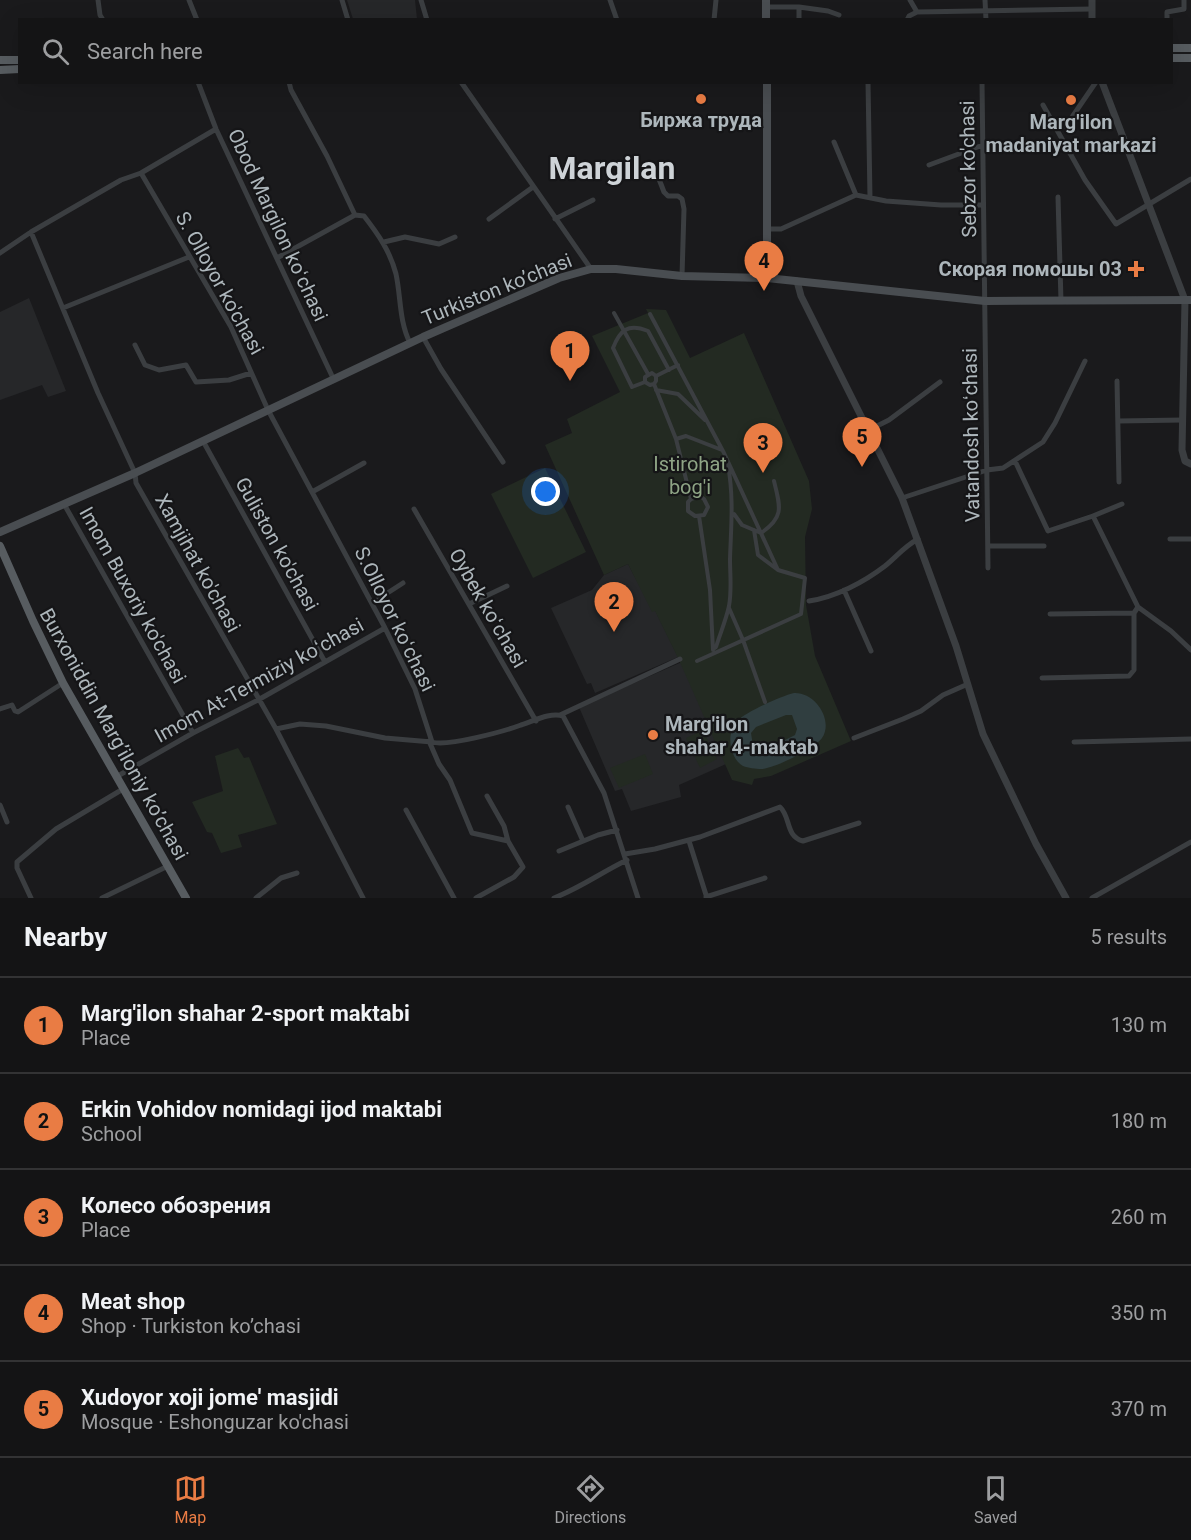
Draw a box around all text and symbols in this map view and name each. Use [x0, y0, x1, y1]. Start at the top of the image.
search box [18, 18, 1173, 84]
icon: search [39, 35, 72, 68]
text: Search here [87, 39, 203, 64]
marker: Биржа труда [694, 92, 708, 106]
marker: Marg'ilon madaniyat markazi [1064, 93, 1078, 107]
street label: Sebzor ko'chasi [955, 100, 981, 238]
place label: Биржа труда [640, 108, 762, 132]
place label: Marg'ilon madaniyat markazi [985, 110, 1157, 157]
street label: Obod Margilon koʻchasi [223, 125, 333, 325]
district label: Margilan [549, 149, 675, 187]
street label: S. Olloyor ko'chasi [171, 207, 269, 359]
pin: 4 [744, 242, 783, 291]
street label: Turkiston ko’chasi [418, 248, 576, 330]
place label: Скорая помошы 03 [939, 257, 1122, 281]
marker: Скорая помошы 03 [1127, 260, 1145, 278]
pin: 1 [550, 332, 590, 381]
street label: Vatandosh koʻchasi [957, 348, 985, 522]
pin: 5 [842, 418, 882, 467]
pin: 3 [744, 424, 783, 473]
park label: Istirohat bog'i [653, 452, 727, 499]
street label: Guliston ko'chasi [230, 473, 324, 615]
your location [531, 477, 560, 506]
street label: Xamjihat ko'chasi [150, 490, 246, 636]
street label: Imom Buxoriy ko'chasi [74, 502, 192, 688]
street label: S.Olloyor koʻchasi [350, 543, 440, 695]
street label: Oybek koʻchasi [444, 544, 532, 672]
pin: 2 [594, 582, 634, 632]
street label: Burxoniddin Marg’iloniy ko’chasi [35, 604, 193, 864]
street label: Imom At-Termiziy koʻchasi [150, 612, 368, 748]
place label: Marg'ilon shahar 4-maktab [665, 712, 818, 759]
marker: Marg'ilon shahar 4-maktab [646, 728, 660, 742]
text: Nearby [24, 922, 107, 952]
text: 5 results [1091, 925, 1167, 949]
text: Marg'ilon shahar 2-sport maktabi [81, 1001, 410, 1026]
text: 1 [38, 1013, 49, 1037]
text: 130 m [1111, 1013, 1167, 1037]
text: Place [81, 1026, 130, 1050]
text: Erkin Vohidov nomidagi ijod maktabi [81, 1097, 442, 1122]
text: 2 [38, 1109, 49, 1133]
text: 180 m [1111, 1109, 1167, 1133]
text: School [81, 1122, 142, 1146]
text: Колесо обозрения [81, 1193, 271, 1218]
text: 3 [38, 1205, 49, 1229]
text: 260 m [1111, 1205, 1167, 1229]
text: Place [81, 1218, 130, 1242]
text: Meat shop [81, 1289, 185, 1314]
text: 4 [38, 1301, 49, 1325]
text: 350 m [1111, 1301, 1167, 1325]
text: Shop · Turkiston ko’chasi [81, 1314, 301, 1338]
text: Xudoyor xoji jome' masjidi [81, 1385, 339, 1410]
text: 5 [38, 1397, 49, 1421]
text: 370 m [1111, 1397, 1167, 1421]
text: Mosque · Eshonguzar ko'chasi [81, 1410, 349, 1434]
tab: Map [174, 1472, 207, 1527]
tab: Directions [554, 1472, 626, 1527]
tab: Saved [974, 1472, 1017, 1527]

